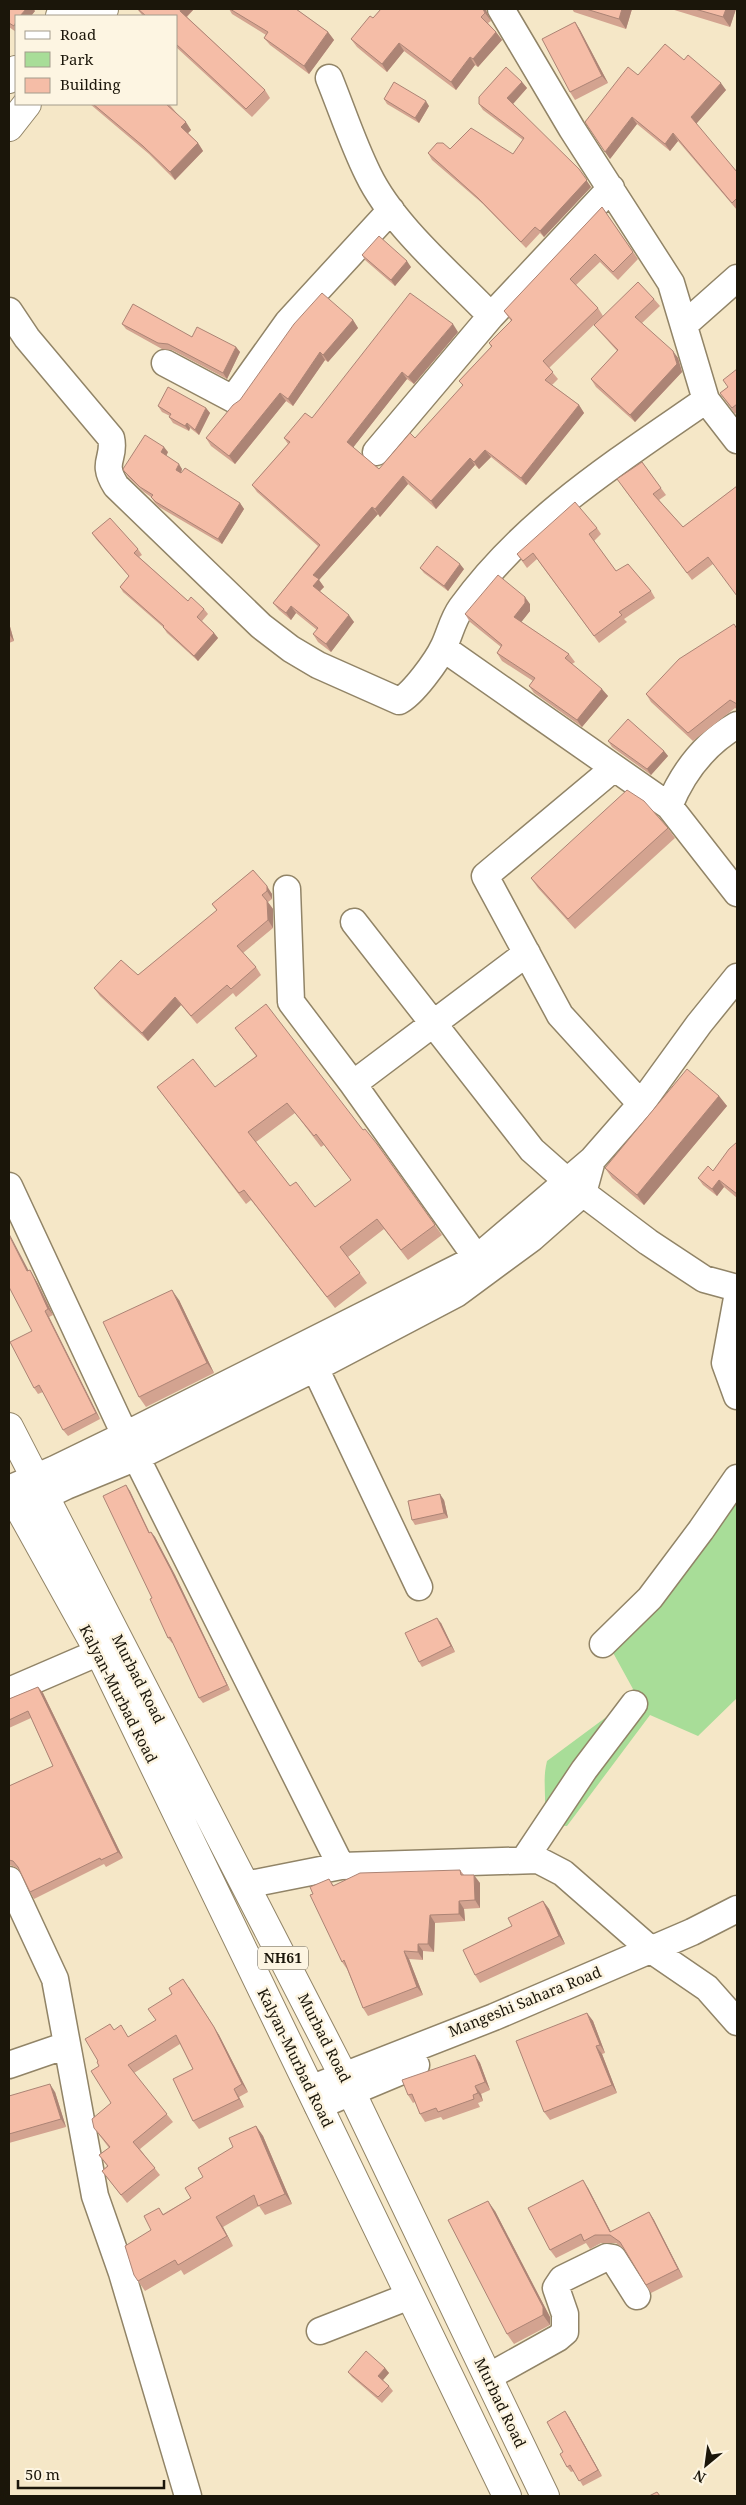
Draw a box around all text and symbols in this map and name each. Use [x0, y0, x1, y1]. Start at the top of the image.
legend [15, 15, 178, 105]
text: Road [60, 24, 96, 44]
text: Park [60, 49, 94, 69]
text: Building [60, 74, 121, 94]
street label: Kalyan-Murbad Road [75, 1621, 162, 1766]
street label: Murbad Road [108, 1631, 170, 1727]
road number: NH61 [258, 1946, 308, 1970]
street label: Mangeshi Sahara Road [445, 1961, 604, 2041]
street label: Kalyan-Murbad Road [254, 1985, 338, 2130]
street label: Murbad Road [294, 1990, 356, 2086]
street label: Murbad Road [471, 2354, 531, 2451]
north arrow [681, 2440, 731, 2490]
scale bar [18, 2458, 164, 2490]
text: 50 m [25, 2464, 60, 2484]
text: N [690, 2466, 709, 2488]

